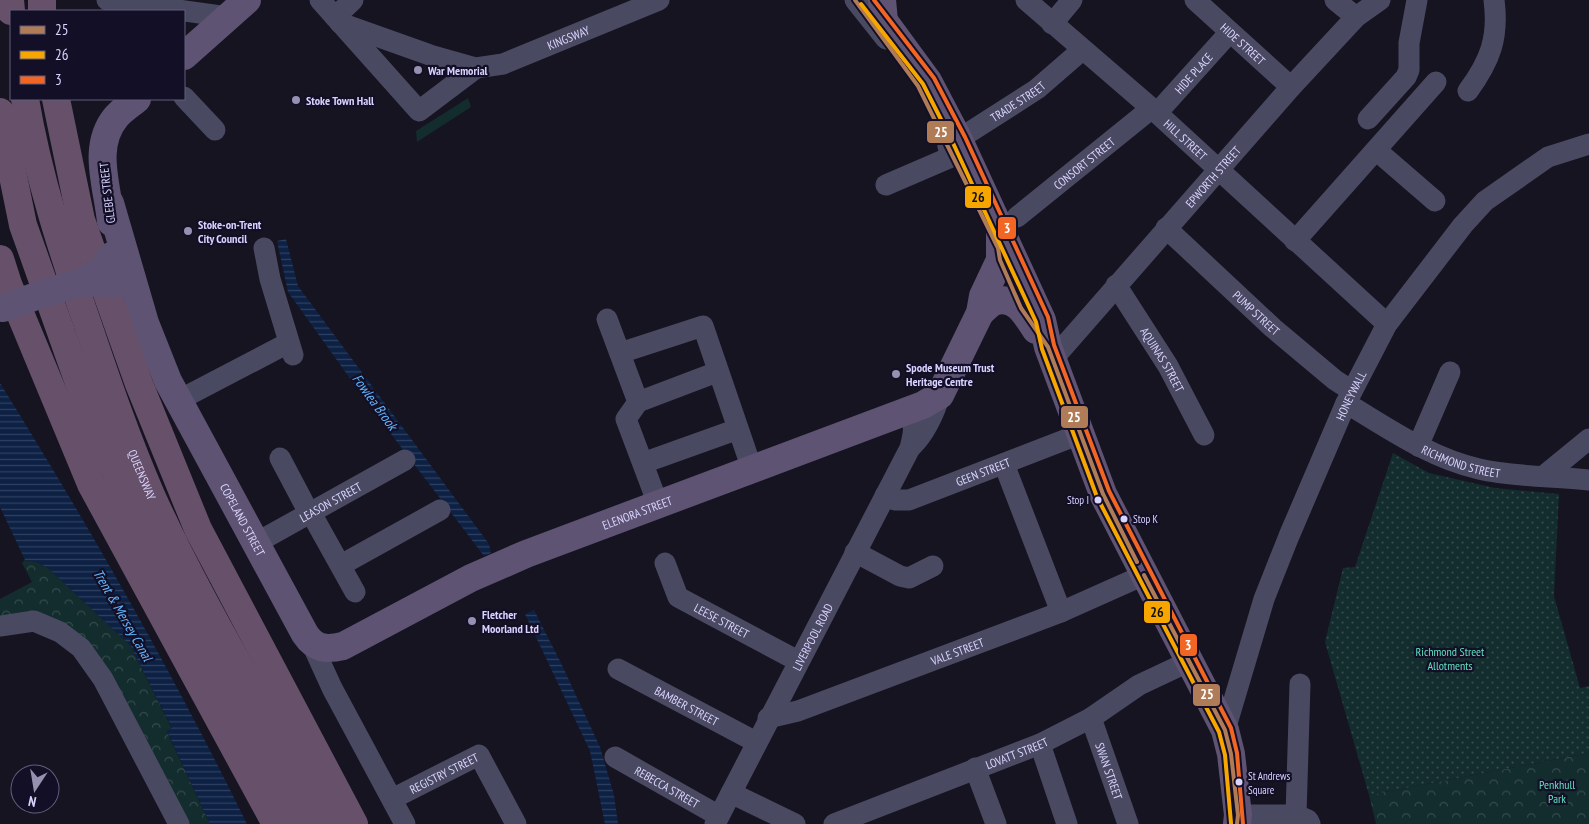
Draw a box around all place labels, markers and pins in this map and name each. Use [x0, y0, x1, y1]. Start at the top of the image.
place label: War Memorial [427, 63, 488, 78]
marker: War Memorial [412, 64, 424, 76]
place label: Stoke Town Hall [306, 93, 374, 108]
marker: Stoke Town Hall [290, 94, 302, 106]
place label: Stoke-on-Trent City Council [198, 217, 262, 246]
marker: Stoke-on-Trent City Council [182, 225, 194, 237]
place label: Spode Museum Trust Heritage Centre [906, 360, 995, 389]
marker: Spode Museum Trust Heritage Centre [890, 368, 902, 380]
place label: Stop I [1067, 493, 1089, 507]
marker: Stop I [1093, 495, 1103, 505]
place label: Stop K [1133, 512, 1159, 526]
marker: Stop K [1119, 514, 1129, 524]
place label: Fletcher Moorland Ltd [482, 607, 539, 636]
marker: Fletcher Moorland Ltd [466, 615, 478, 627]
place label: St Andrews Square [1248, 769, 1291, 797]
marker: St Andrews Square [1234, 777, 1244, 787]

